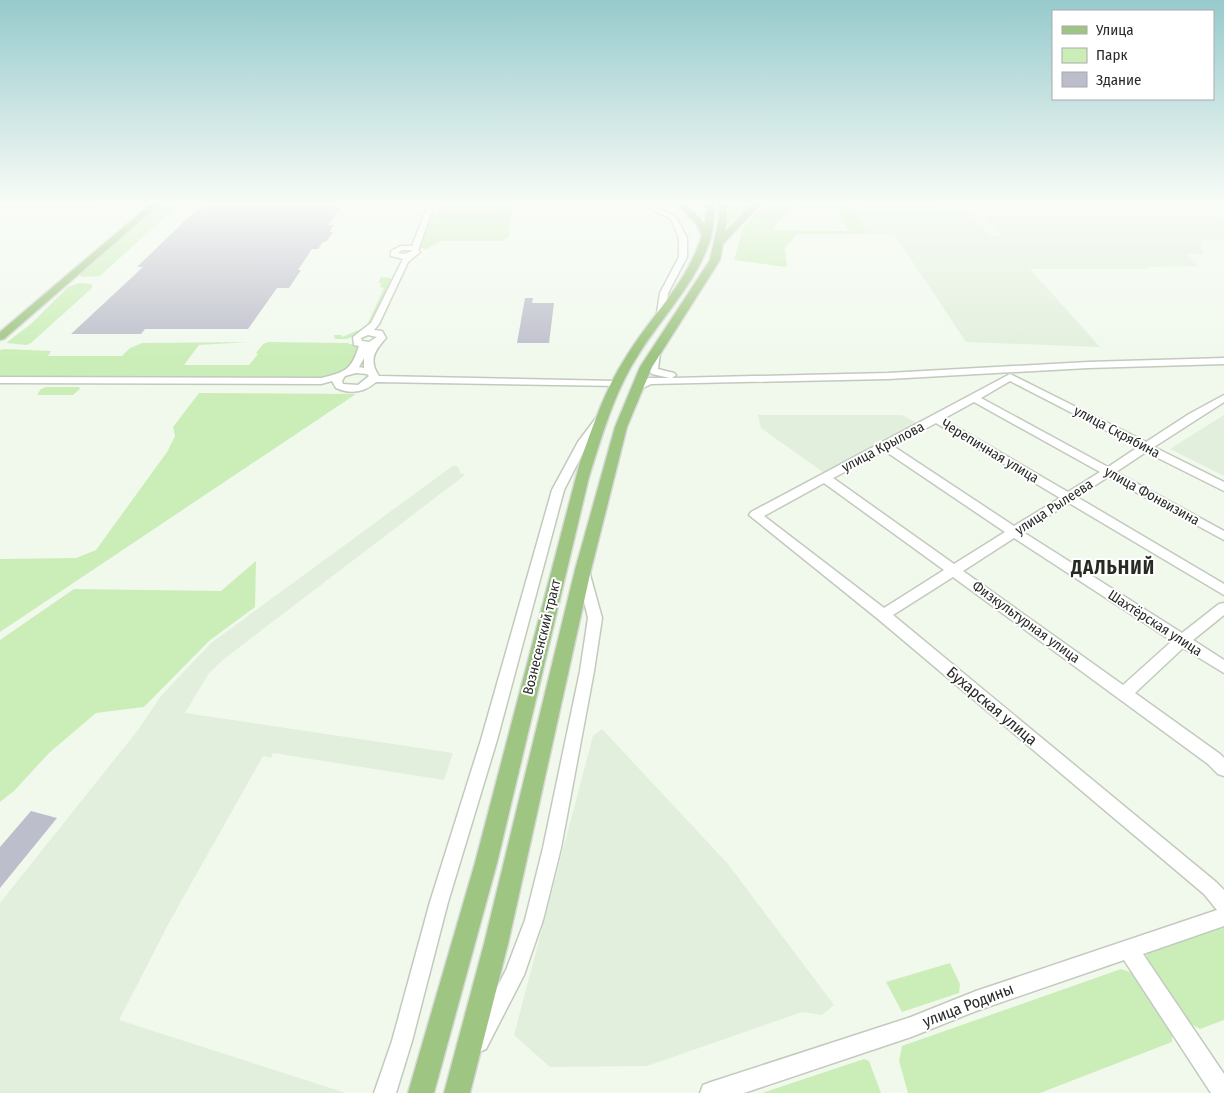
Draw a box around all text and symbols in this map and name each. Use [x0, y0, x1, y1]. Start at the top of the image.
legend [1052, 10, 1214, 100]
text: Улица [1095, 21, 1134, 39]
text: Парк [1096, 46, 1127, 64]
text: Здание [1096, 71, 1142, 89]
street label: улица Скрябина [1071, 402, 1163, 462]
street label: Черепичная улица [938, 415, 1042, 487]
street label: улица Крылова [839, 418, 927, 476]
street label: улица Фонвизина [1101, 463, 1203, 529]
street label: улица Рылеева [1012, 475, 1096, 539]
district label: ДАЛЬНИЙ [1070, 555, 1155, 579]
street label: Вознесенский тракт [519, 577, 565, 696]
street label: Физкультурная улица [969, 577, 1083, 667]
street label: Шахтёрская улица [1105, 586, 1205, 660]
street label: Бухарская улица [943, 663, 1041, 749]
street label: улица Родины [920, 979, 1016, 1031]

